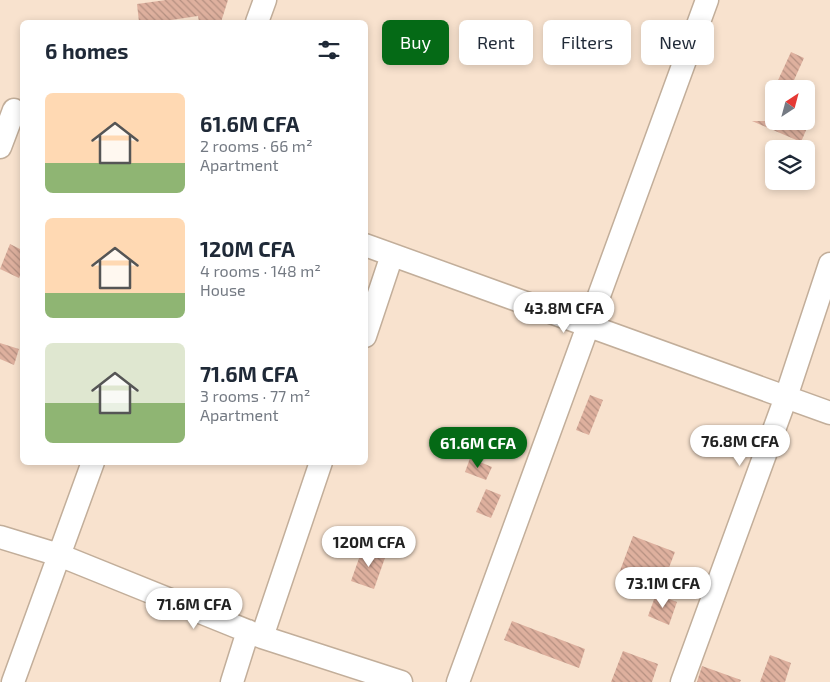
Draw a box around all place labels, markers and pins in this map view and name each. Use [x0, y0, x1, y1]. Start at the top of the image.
pin: 43.8M CFA [507, 292, 621, 334]
pin: 76.8M CFA [683, 424, 797, 467]
pin: 61.6M CFA [421, 426, 535, 469]
pin: 120M CFA [317, 526, 421, 568]
pin: 73.1M CFA [606, 566, 720, 609]
pin: 71.6M CFA [137, 588, 251, 630]

